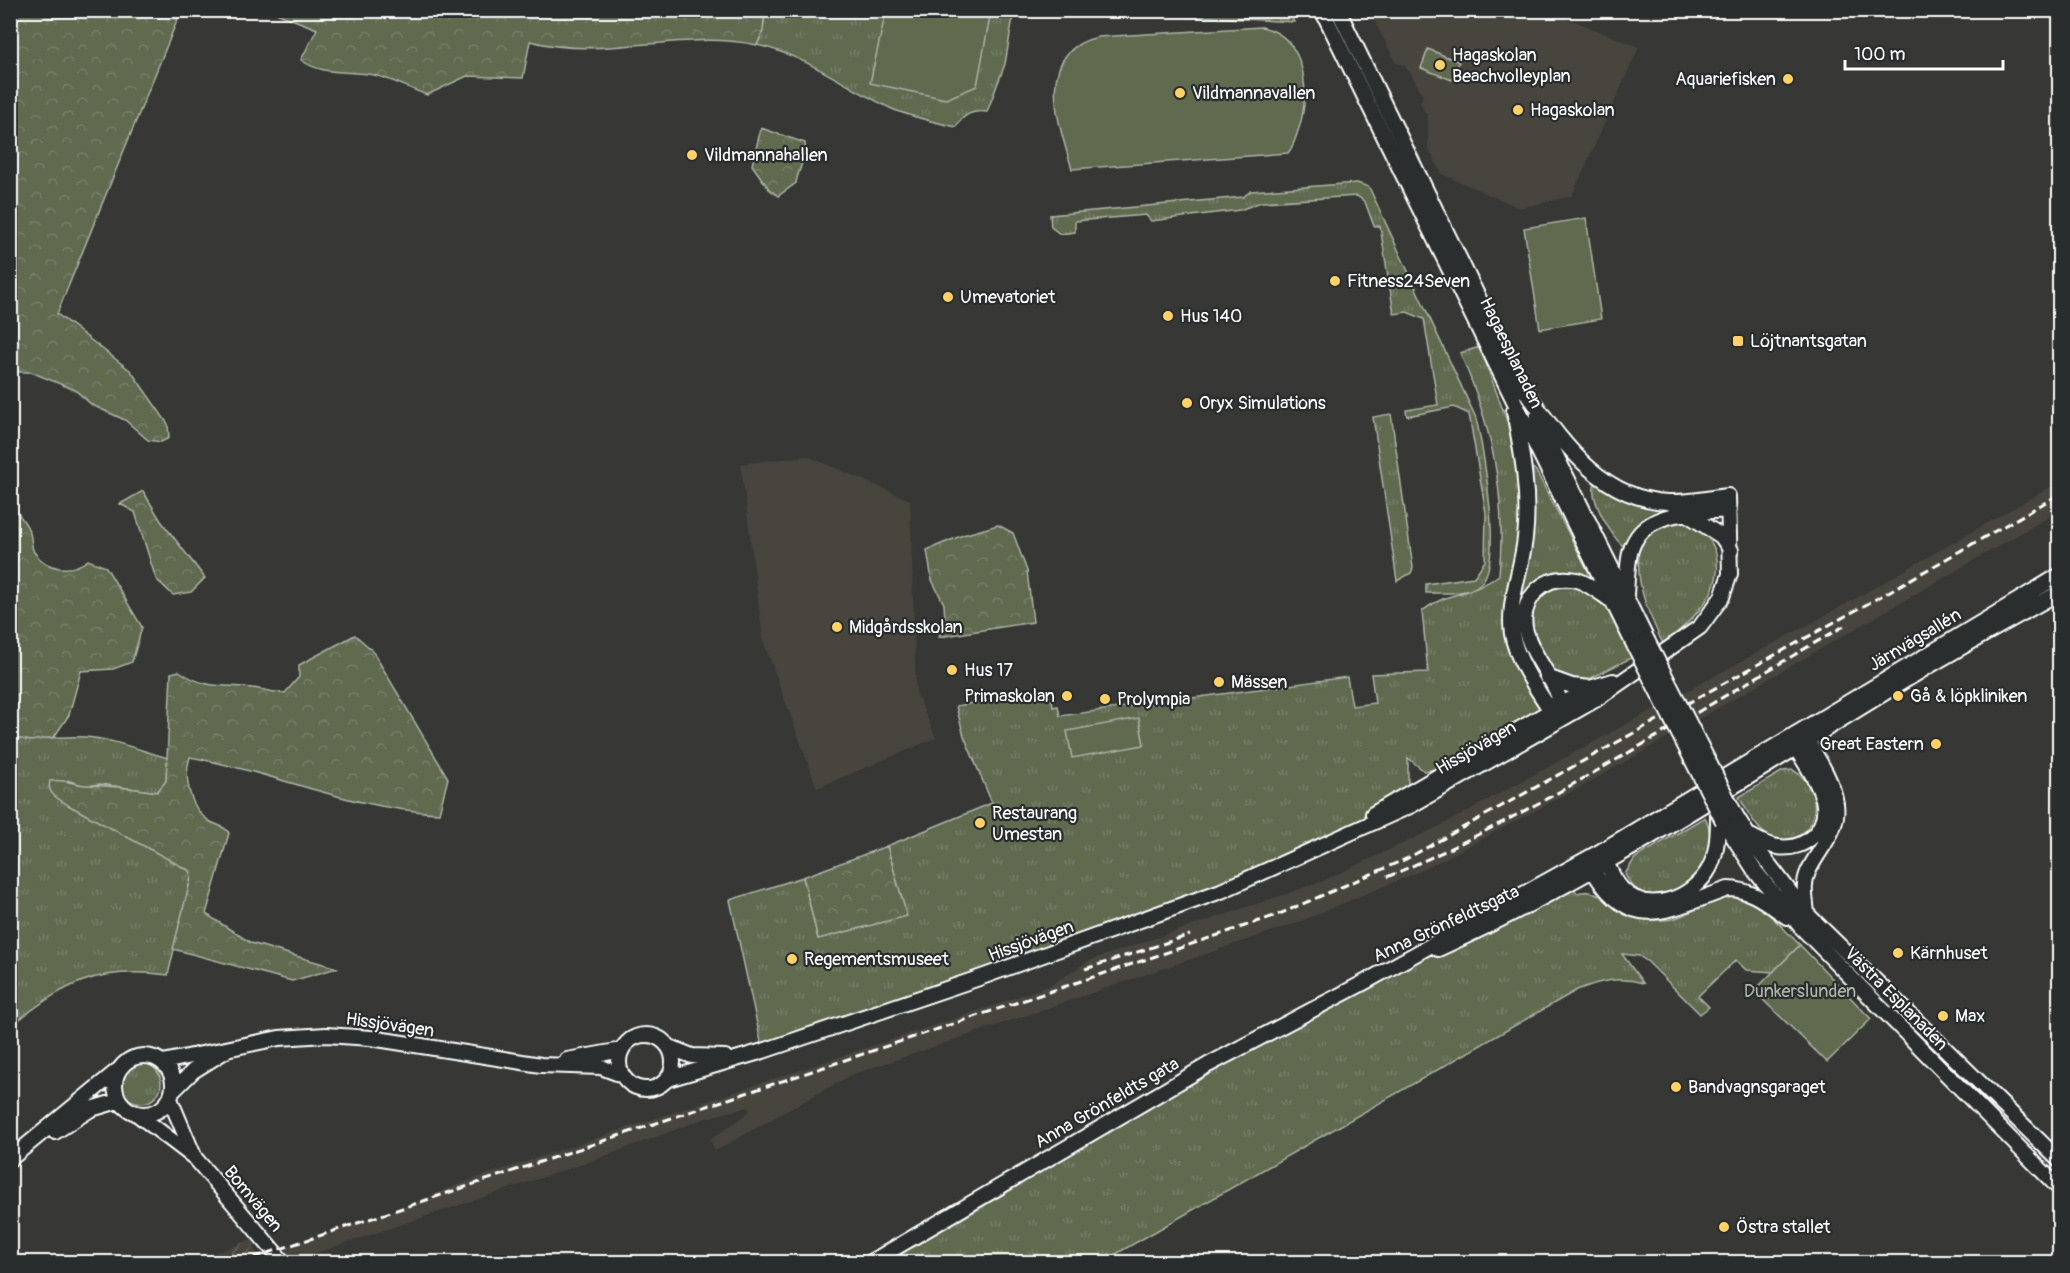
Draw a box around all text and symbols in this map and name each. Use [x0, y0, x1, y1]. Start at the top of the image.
scale bar [1845, 33, 2002, 71]
text: 100 m [1854, 43, 1906, 66]
place label: Hagaskolan Beachvolleyplan [1452, 44, 1571, 88]
marker: Hagaskolan Beachvolleyplan [1433, 58, 1447, 72]
place label: Aquariefisken [1675, 68, 1776, 91]
marker: Aquariefisken [1781, 72, 1795, 86]
place label: Vildmannavallen [1192, 82, 1315, 105]
marker: Vildmannavallen [1173, 86, 1187, 100]
place label: Hagaskolan [1530, 99, 1615, 122]
marker: Hagaskolan [1511, 103, 1525, 117]
place label: Vildmannahallen [704, 144, 828, 167]
marker: Vildmannahallen [685, 148, 699, 162]
place label: Fitness24Seven [1347, 270, 1470, 293]
marker: Fitness24Seven [1328, 274, 1342, 288]
place label: Umevatoriet [960, 286, 1056, 309]
marker: Umevatoriet [941, 290, 955, 304]
street label: Hagaesplanaden [1474, 294, 1548, 412]
place label: Hus 140 [1180, 305, 1242, 328]
marker: Hus 140 [1161, 309, 1175, 323]
place label: Löjtnantsgatan [1750, 330, 1867, 353]
marker: Löjtnantsgatan [1731, 334, 1745, 348]
place label: Oryx Simulations [1199, 392, 1326, 415]
marker: Oryx Simulations [1180, 396, 1194, 410]
street label: Järnvägsallén [1864, 603, 1966, 677]
place label: Midgårdsskolan [849, 616, 963, 639]
marker: Midgårdsskolan [830, 620, 844, 634]
place label: Hus 17 [964, 659, 1013, 682]
marker: Hus 17 [945, 663, 959, 677]
place label: Mässen [1231, 671, 1287, 694]
marker: Mässen [1212, 675, 1226, 689]
place label: Primaskolan [964, 685, 1055, 708]
place label: Gå & löpkliniken [1910, 685, 2027, 708]
place label: Prolympia [1117, 688, 1190, 711]
marker: Primaskolan [1060, 689, 1074, 703]
marker: Gå & löpkliniken [1891, 689, 1905, 703]
marker: Prolympia [1098, 692, 1112, 706]
street label: Hissjövägen [1432, 716, 1520, 780]
place label: Great Eastern [1820, 733, 1924, 756]
marker: Great Eastern [1929, 737, 1943, 751]
place label: Restaurang Umestan [992, 802, 1077, 846]
marker: Restaurang Umestan [973, 816, 987, 830]
street label: Anna Grönfeldtsgata [1369, 880, 1523, 968]
street label: Hissjövägen [985, 915, 1077, 967]
street label: Västra Esplanaden [1839, 942, 1953, 1056]
place label: Kärnhuset [1910, 942, 1988, 965]
marker: Kärnhuset [1891, 946, 1905, 960]
place label: Regementsmuseet [804, 948, 950, 971]
marker: Regementsmuseet [785, 952, 799, 966]
park label: Dunkerslunden [1744, 980, 1856, 1003]
place label: Max [1955, 1005, 1985, 1028]
street label: Hissjövägen [344, 1007, 436, 1043]
marker: Max [1936, 1009, 1950, 1023]
street label: Anna Grönfeldts gata [1031, 1052, 1183, 1154]
place label: Bandvagnsgaraget [1688, 1076, 1827, 1099]
marker: Bandvagnsgaraget [1669, 1080, 1683, 1094]
street label: Bomvägen [219, 1161, 287, 1237]
place label: Östra stallet [1736, 1216, 1831, 1239]
marker: Östra stallet [1717, 1220, 1731, 1234]

